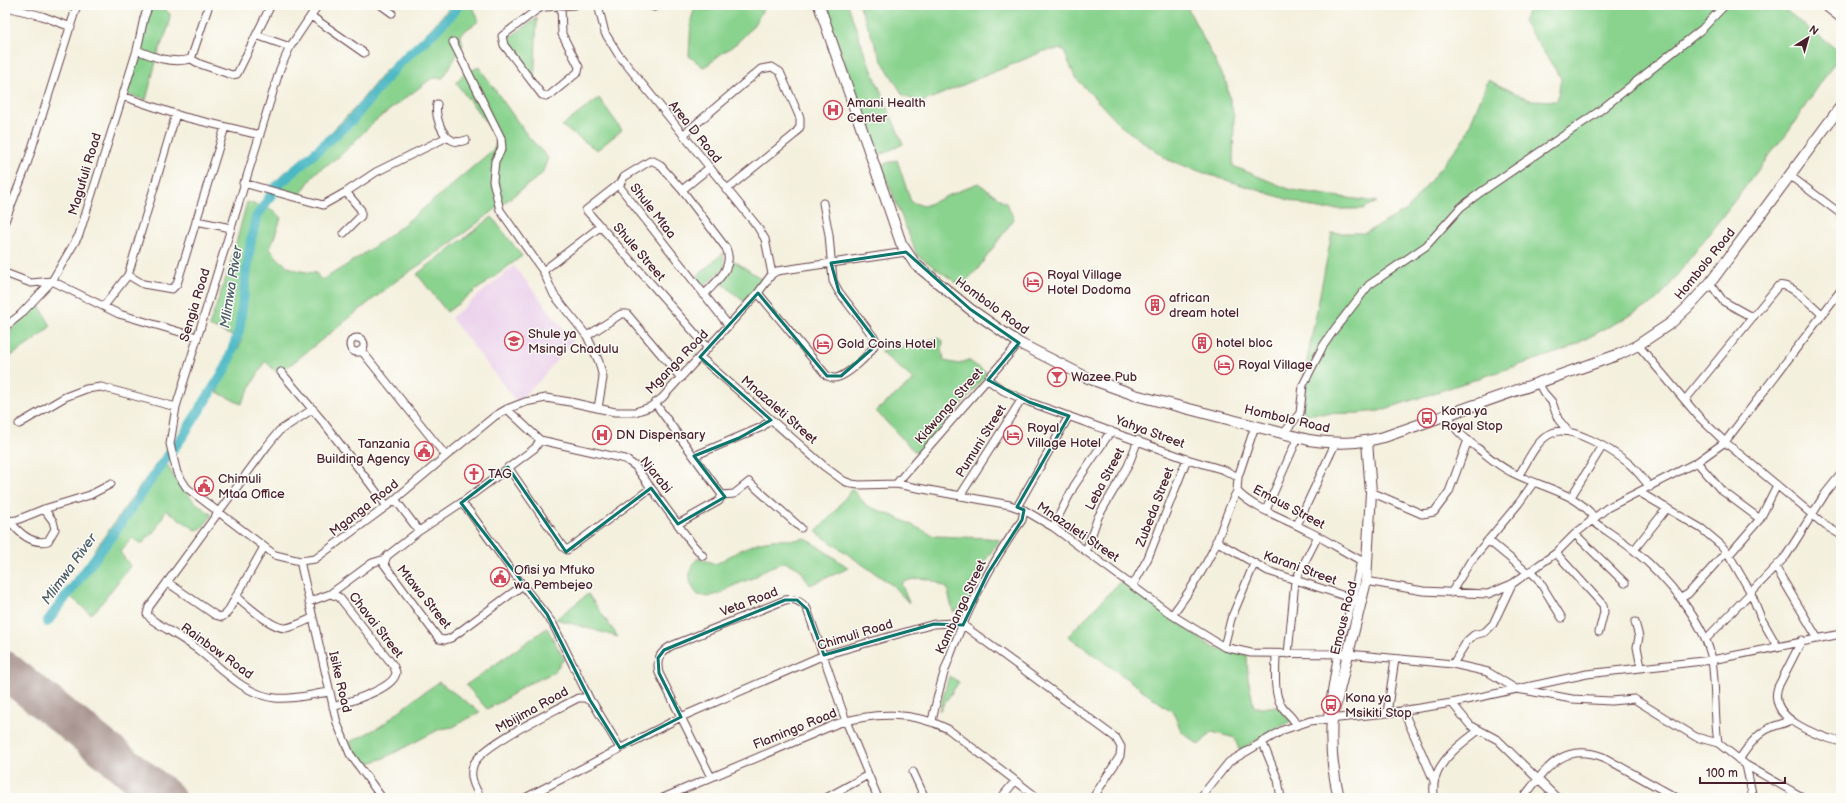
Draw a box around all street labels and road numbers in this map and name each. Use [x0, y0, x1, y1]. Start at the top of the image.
street label: Area D Road [665, 98, 725, 166]
street label: Magufuli Road [65, 131, 105, 217]
street label: Shule Mtaa [626, 180, 680, 242]
street label: Shule Street [609, 220, 669, 284]
street label: Hombolo Road [1671, 225, 1739, 303]
street label: Sengia Road [176, 266, 214, 344]
street label: Hombolo Road [952, 274, 1032, 338]
street label: Mganga Road [642, 326, 712, 398]
street label: Kidwanga Street [912, 365, 986, 447]
street label: Mnazaleti Street [738, 373, 820, 447]
street label: Hombolo Road [1243, 401, 1331, 437]
street label: Pumuni Street [952, 402, 1010, 480]
street label: Yahya Street [1112, 412, 1187, 452]
street label: Leba Street [1082, 445, 1128, 513]
street label: Njarabi [636, 453, 676, 497]
street label: Zubeda Street [1132, 465, 1177, 550]
street label: Mganga Road [326, 476, 402, 540]
street label: Emaus Street [1250, 481, 1328, 533]
street label: Mnazaleti Street [1034, 499, 1122, 565]
street label: Karani Street [1261, 547, 1339, 589]
street label: Kambanga Street [932, 557, 990, 657]
street label: Mtawa Street [394, 562, 454, 632]
street label: Emous Road [1327, 580, 1361, 656]
street label: Veta Road [718, 584, 780, 620]
street label: Chavai Street [345, 589, 407, 661]
street label: Chimuli Road [815, 616, 895, 654]
street label: Rainbow Road [178, 619, 256, 683]
street label: Isike Road [325, 650, 355, 714]
street label: Mbijima Road [493, 683, 571, 737]
street label: Flamingo Road [751, 705, 839, 753]

